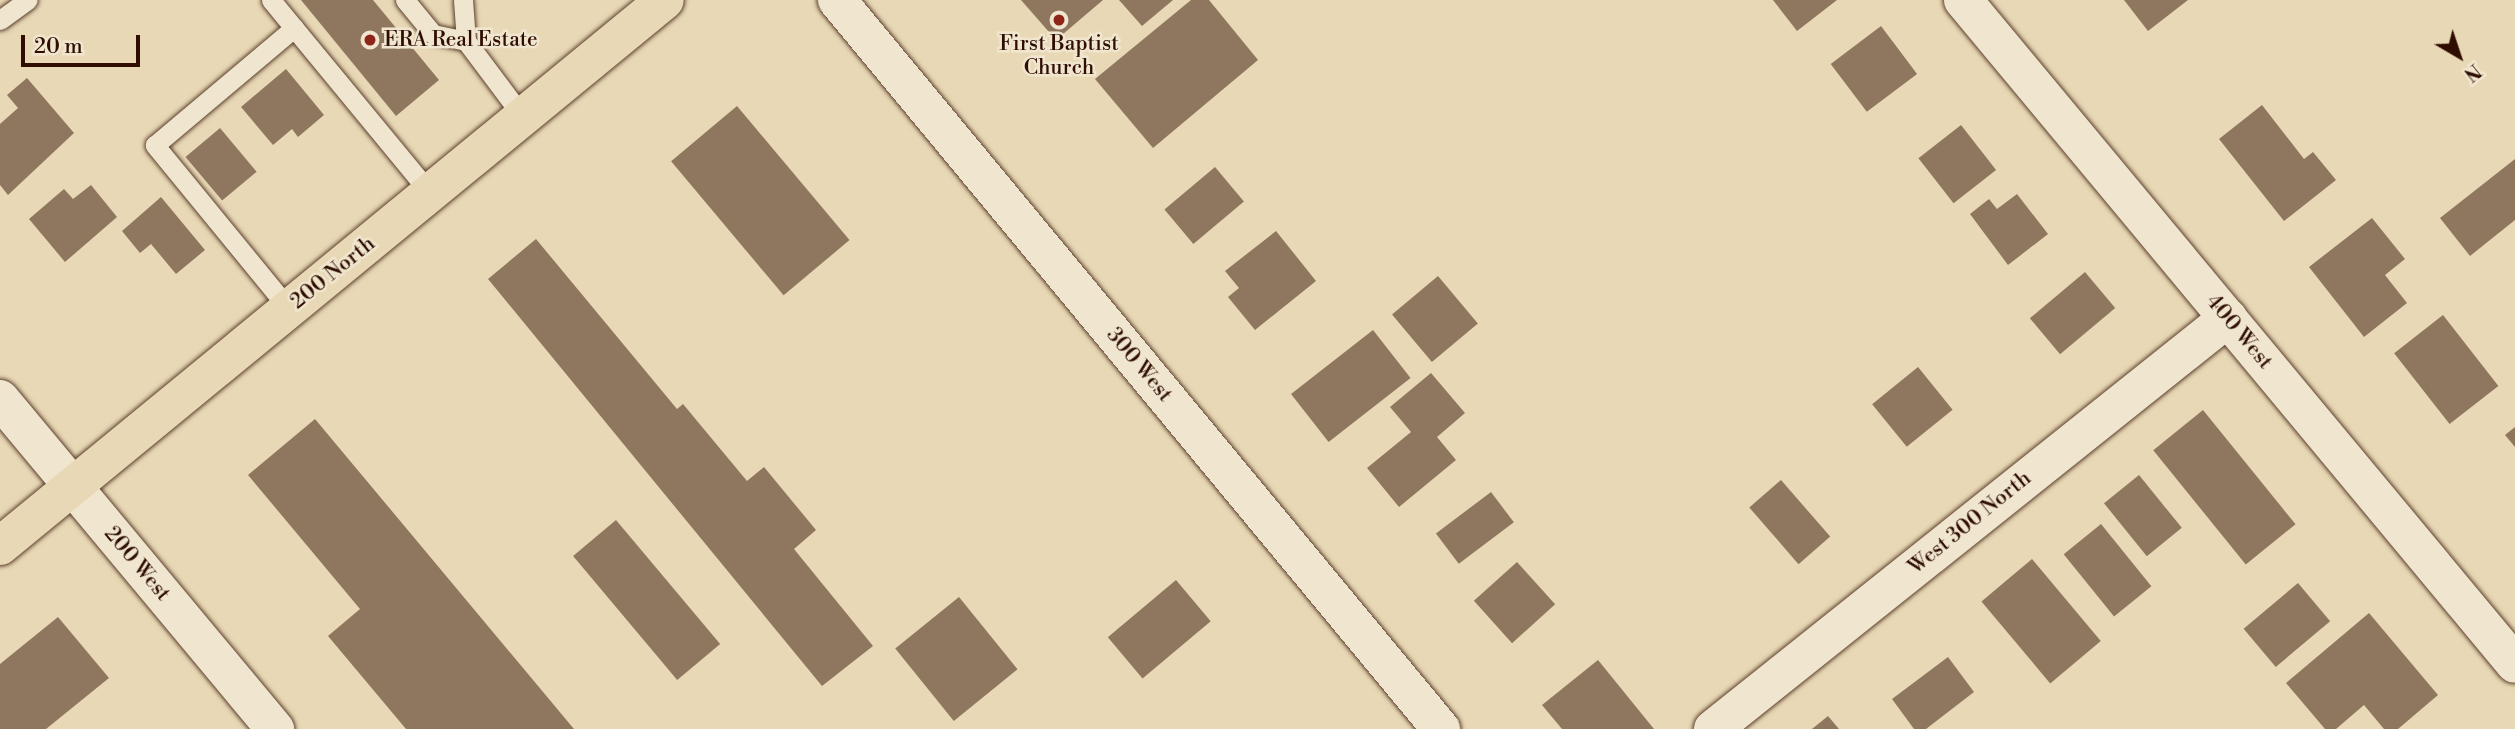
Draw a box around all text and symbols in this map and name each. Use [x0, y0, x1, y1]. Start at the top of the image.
marker: First Baptist Church [1051, 12, 1067, 28]
scale bar [24, 21, 144, 65]
north arrow [2424, 21, 2494, 91]
place label: ERA Real Estate [384, 27, 538, 53]
place label: First Baptist Church [999, 31, 1119, 81]
marker: ERA Real Estate [362, 32, 378, 48]
text: 20 m [34, 34, 83, 60]
text: N [2459, 58, 2486, 86]
street label: 200 North [286, 231, 380, 315]
street label: 400 West [2200, 290, 2278, 374]
street label: 300 West [1101, 323, 1177, 407]
street label: West 300 North [1904, 466, 2036, 580]
street label: 200 West [99, 522, 175, 606]

